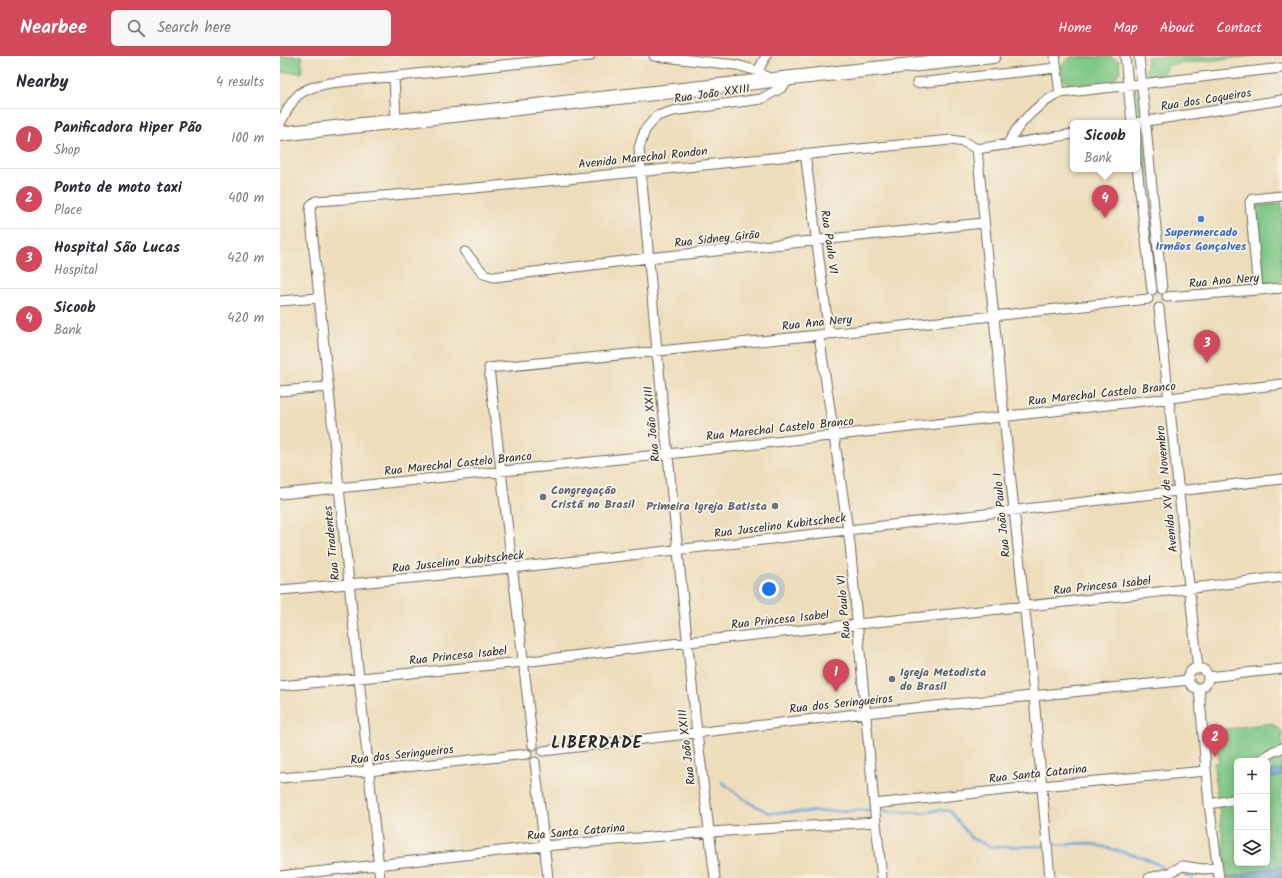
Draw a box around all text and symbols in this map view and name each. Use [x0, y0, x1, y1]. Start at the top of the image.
search box [111, 10, 391, 46]
text: Nearbee [20, 13, 87, 43]
text: Search here [157, 16, 231, 40]
icon: search [125, 17, 147, 39]
text: Home [1058, 17, 1092, 39]
text: Map [1114, 17, 1138, 39]
text: About [1160, 17, 1194, 39]
text: Contact [1216, 17, 1262, 39]
text: Nearby [16, 69, 68, 96]
text: 4 results [216, 72, 264, 93]
street label: Rua João XXIII [673, 79, 751, 109]
street label: Rua dos Coqueiros [1159, 83, 1253, 117]
text: Panificadora Hiper Pão [54, 116, 202, 140]
popup [1070, 120, 1140, 172]
text: Sicoob [1084, 124, 1126, 148]
text: 1 [27, 128, 31, 149]
text: 100 m [231, 128, 264, 149]
text: Shop [54, 140, 80, 161]
street label: Avenida Marechal Rondon [577, 142, 709, 174]
text: Bank [1084, 148, 1112, 169]
text: Ponto de moto taxi [54, 176, 182, 200]
pin: 4 [1092, 185, 1118, 218]
text: 2 [25, 188, 33, 209]
text: 400 m [228, 188, 264, 209]
text: Place [54, 200, 82, 221]
street label: Rua Paulo VI [815, 209, 843, 275]
marker: Supermercado Irmãos Gonçalves [1196, 214, 1206, 224]
place label: Supermercado Irmãos Gonçalves [1156, 223, 1247, 256]
street label: Rua Sidney Girão [673, 225, 761, 253]
text: Hospital São Lucas [54, 236, 180, 260]
text: 3 [25, 248, 33, 269]
text: 420 m [227, 248, 264, 269]
text: Hospital [54, 260, 98, 281]
street label: Rua Ana Nery [1188, 268, 1260, 294]
text: Sicoob [54, 296, 96, 320]
text: 4 [25, 308, 33, 329]
text: 420 m [227, 308, 264, 329]
street label: Rua Ana Nery [781, 310, 853, 336]
text: Bank [54, 320, 81, 341]
pin: 3 [1194, 330, 1220, 363]
street label: Rua Marechal Castelo Branco [1027, 377, 1177, 411]
street label: Rua João XXIII [639, 385, 665, 463]
street label: Rua Marechal Castelo Branco [705, 412, 855, 446]
street label: Avenida XV de Novembro [1151, 425, 1183, 553]
street label: Rua Marechal Castelo Branco [383, 447, 533, 481]
street label: Rua João Paulo I [988, 471, 1016, 558]
place label: Congregação Cristã no Brasil [551, 481, 635, 514]
marker: Congregação Cristã no Brasil [538, 492, 548, 502]
place label: Primeira Igreja Batista [646, 497, 767, 516]
marker: Primeira Igreja Batista [770, 501, 780, 511]
street label: Rua Tiradentes [319, 505, 345, 581]
street label: Rua Juscelino Kubitscheck [713, 508, 847, 544]
street label: Rua Juscelino Kubitscheck [391, 546, 525, 578]
street label: Rua Princesa Isabel [1052, 571, 1152, 601]
street label: Rua Paulo VI [832, 574, 856, 640]
your location [759, 579, 779, 599]
street label: Rua Princesa Isabel [730, 605, 830, 635]
street label: Rua Princesa Isabel [408, 641, 508, 671]
pin: 1 [823, 659, 849, 692]
place label: Igreja Metodista do Brasil [900, 663, 986, 696]
marker: Igreja Metodista do Brasil [887, 674, 897, 684]
street label: Rua dos Seringueiros [788, 689, 894, 719]
street label: Rua João XXIII [673, 708, 701, 786]
pin: 2 [1202, 724, 1228, 757]
district label: LIBERDADE [551, 731, 643, 756]
street label: Rua dos Seringueiros [349, 740, 455, 770]
map controls [1234, 758, 1270, 866]
button: + [1234, 758, 1270, 794]
street label: Rua Santa Catarina [988, 759, 1088, 789]
button: − [1234, 794, 1270, 830]
street label: Rua Santa Catarina [526, 818, 626, 846]
button: layers [1234, 830, 1270, 866]

